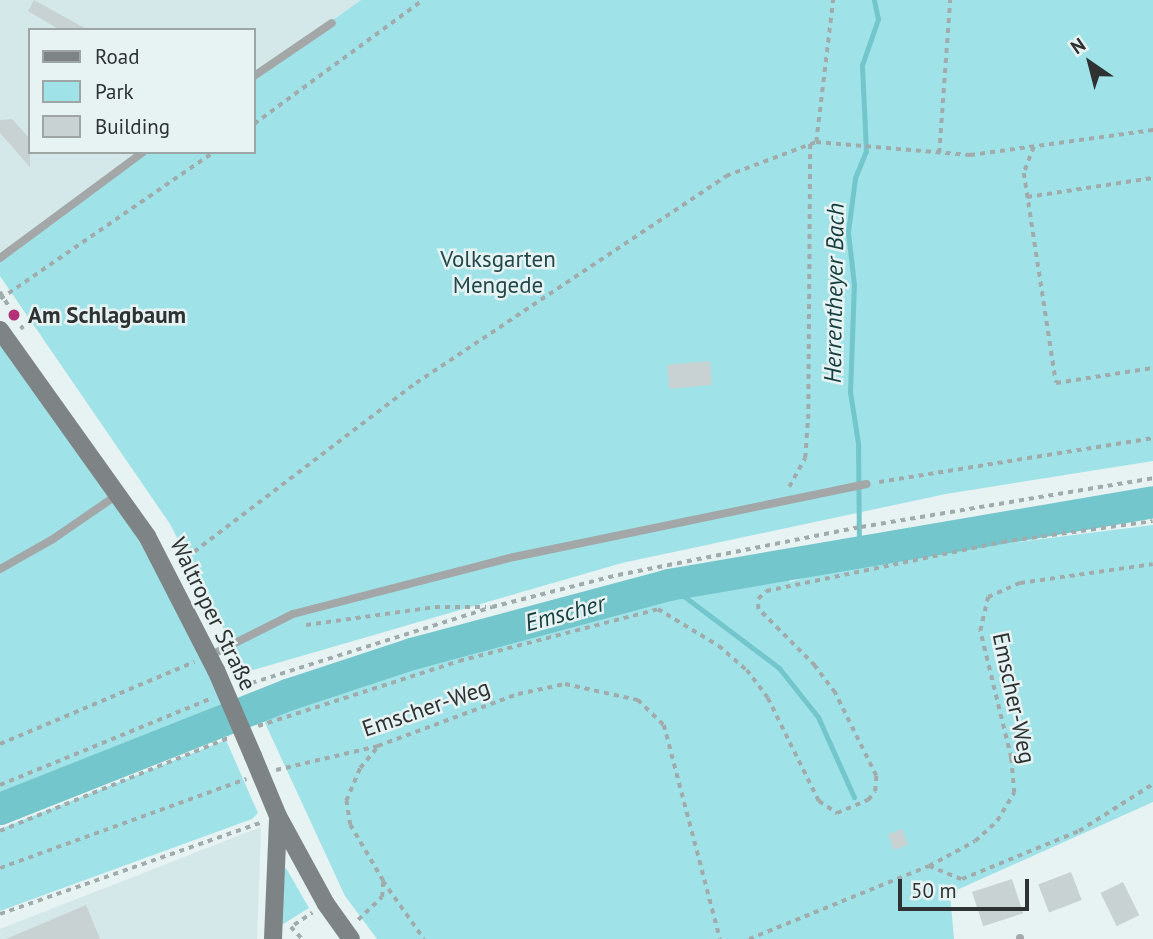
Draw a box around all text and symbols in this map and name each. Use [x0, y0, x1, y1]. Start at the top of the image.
legend [28, 28, 256, 154]
north arrow [1055, 28, 1125, 98]
text: N [1066, 32, 1090, 59]
text: Road [95, 43, 139, 70]
text: Park [95, 78, 134, 105]
text: Building [95, 113, 170, 140]
water label: Herrentheyer Bach [818, 203, 850, 383]
park label: Volksgarten Mengede [440, 245, 556, 299]
place label: Am Schlagbaum [28, 301, 186, 329]
marker: Am Schlagbaum [6, 307, 22, 323]
street label: Waltroper Straße [164, 533, 262, 695]
water label: Emscher [522, 588, 608, 638]
street label: Emscher-Weg [987, 630, 1041, 766]
street label: Emscher-Weg [358, 673, 494, 743]
scale bar [901, 866, 1032, 910]
text: 50 m [911, 877, 957, 904]

